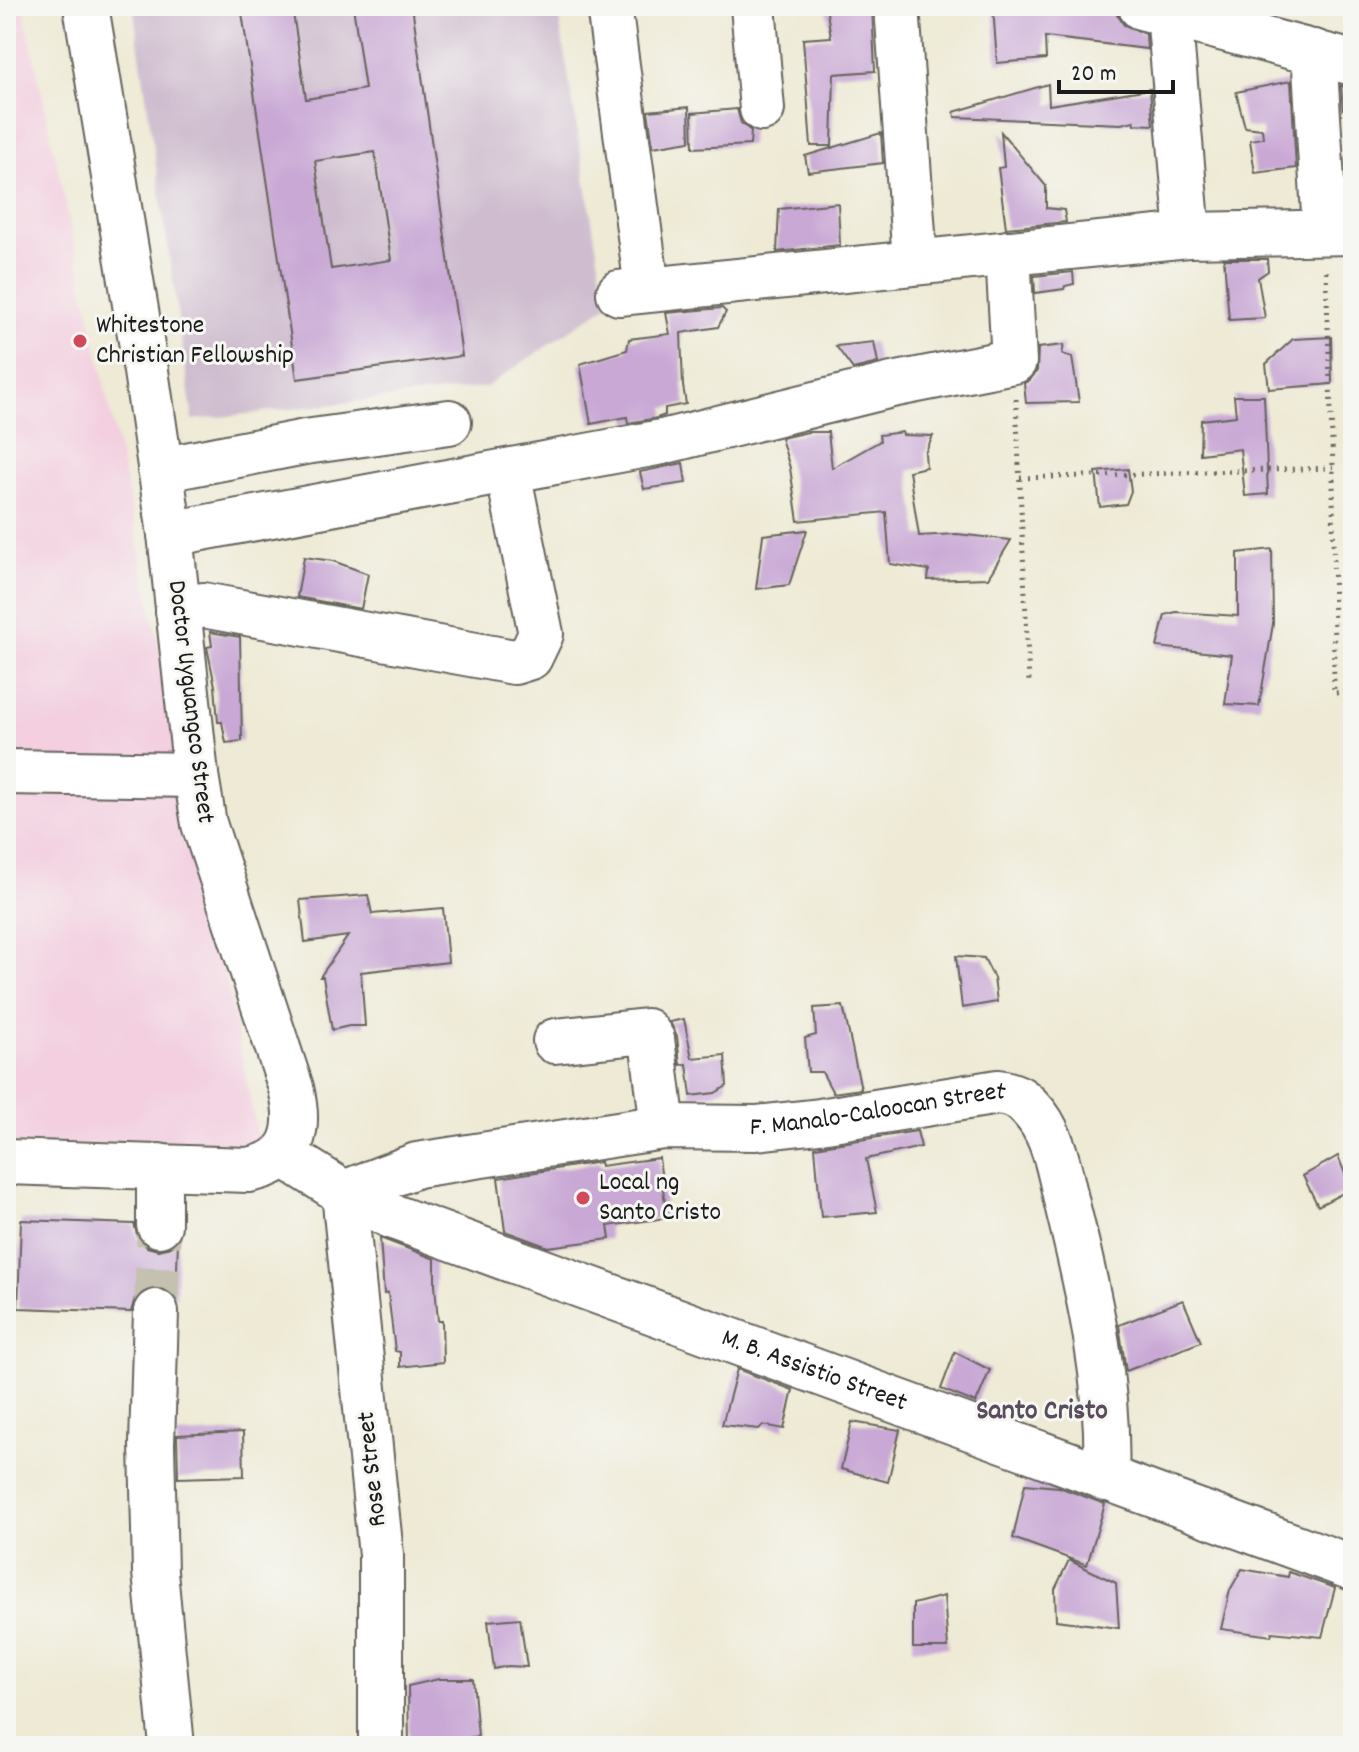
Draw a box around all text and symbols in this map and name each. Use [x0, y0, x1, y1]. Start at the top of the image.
scale bar [1059, 44, 1173, 94]
text: 20 m [1071, 58, 1117, 92]
place label: Whitestone Christian Fellowship [96, 308, 294, 375]
marker: Whitestone Christian Fellowship [71, 332, 89, 350]
street label: Doctor Uyguangco Street [157, 578, 223, 826]
street label: F. Manalo-Caloocan Street [750, 1073, 1009, 1147]
place label: Local ng Santo Cristo [599, 1165, 721, 1232]
marker: Local ng Santo Cristo [574, 1189, 592, 1207]
street label: M. B. Assistio Street [716, 1320, 913, 1422]
district label: Santo Cristo [976, 1393, 1108, 1433]
street label: Rose Street [349, 1409, 397, 1528]

